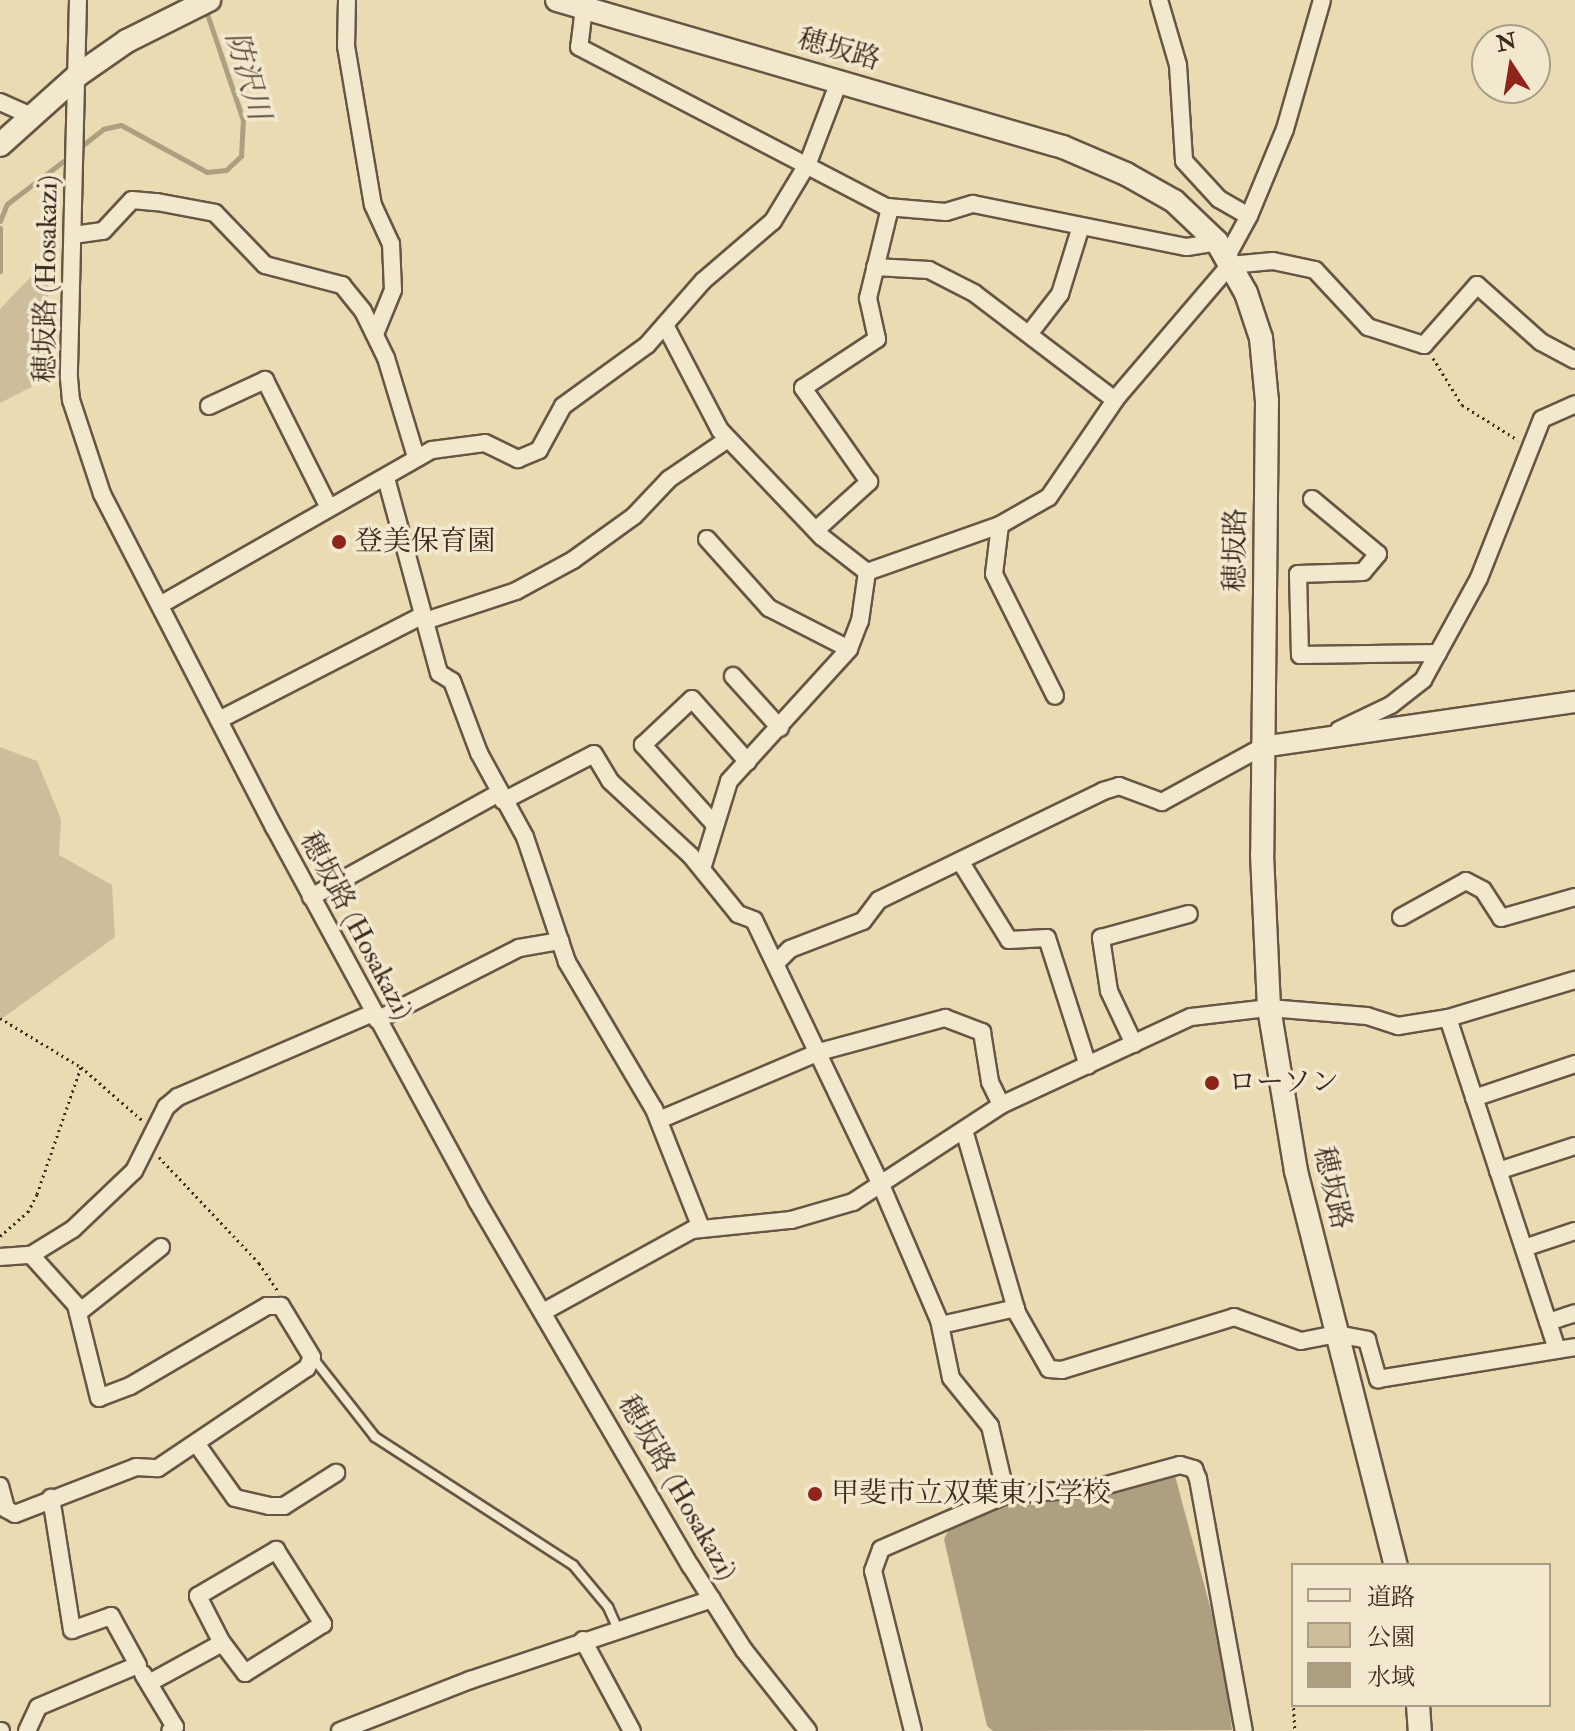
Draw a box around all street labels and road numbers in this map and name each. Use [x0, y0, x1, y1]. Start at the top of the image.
street label: 穂坂路 [794, 22, 884, 78]
street label: 穂坂路 (Hosakazi) [28, 175, 66, 383]
street label: 穂坂路 [1218, 508, 1254, 592]
street label: 穂坂路 (Hosakazi) [292, 826, 420, 1026]
street label: 穂坂路 [1306, 1143, 1358, 1233]
street label: 穂坂路 (Hosakazi) [610, 1390, 744, 1586]

